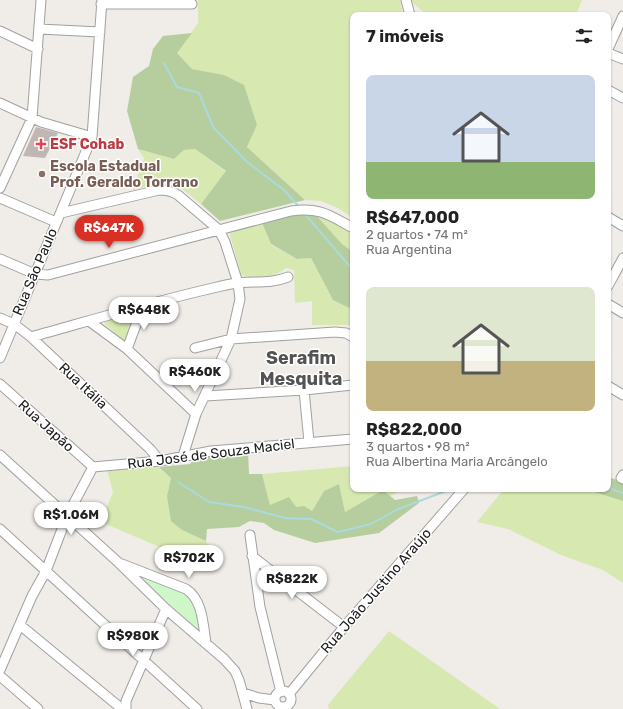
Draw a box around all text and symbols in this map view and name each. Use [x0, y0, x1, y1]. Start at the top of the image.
icon: filters [573, 25, 595, 47]
text: 7 imóveis [366, 26, 444, 46]
icon: home [445, 101, 517, 173]
place label: ESF Cohab [50, 136, 124, 153]
marker: ESF Cohab [35, 138, 47, 150]
place label: Escola Estadual Prof. Geraldo Torrano [50, 158, 198, 191]
marker: Escola Estadual Prof. Geraldo Torrano [37, 169, 47, 179]
text: R$647,000 [366, 207, 459, 227]
pin: R$647K [76, 215, 142, 249]
text: R$647K [84, 220, 134, 235]
street label: Rua São Paulo [9, 226, 61, 318]
text: 2 quartos · 74 m² [366, 227, 468, 242]
text: Rua Argentina [366, 242, 452, 257]
pin: R$648K [111, 297, 177, 331]
text: R$648K [118, 302, 170, 317]
icon: home [445, 313, 517, 385]
district label: Serafim Mesquita [260, 347, 342, 390]
street label: Rua Itália [55, 359, 111, 413]
pin: R$460K [162, 359, 228, 393]
text: R$460K [169, 364, 221, 379]
street label: Rua Japão [15, 396, 77, 456]
text: R$822,000 [366, 419, 462, 439]
street label: Rua José de Souza Maciel [126, 435, 296, 473]
text: 3 quartos · 98 m² [366, 439, 470, 454]
text: Rua Albertina Maria Arcângelo [366, 454, 548, 469]
pin: R$1.06M [34, 502, 108, 536]
text: R$1.06M [43, 507, 99, 522]
street label: Rua João Justino Araújo [317, 525, 435, 657]
pin: R$702K [156, 545, 222, 579]
text: R$702K [163, 550, 215, 565]
pin: R$822K [259, 566, 325, 600]
text: R$822K [266, 571, 318, 586]
pin: R$980K [100, 623, 166, 657]
text: R$980K [107, 628, 159, 643]

